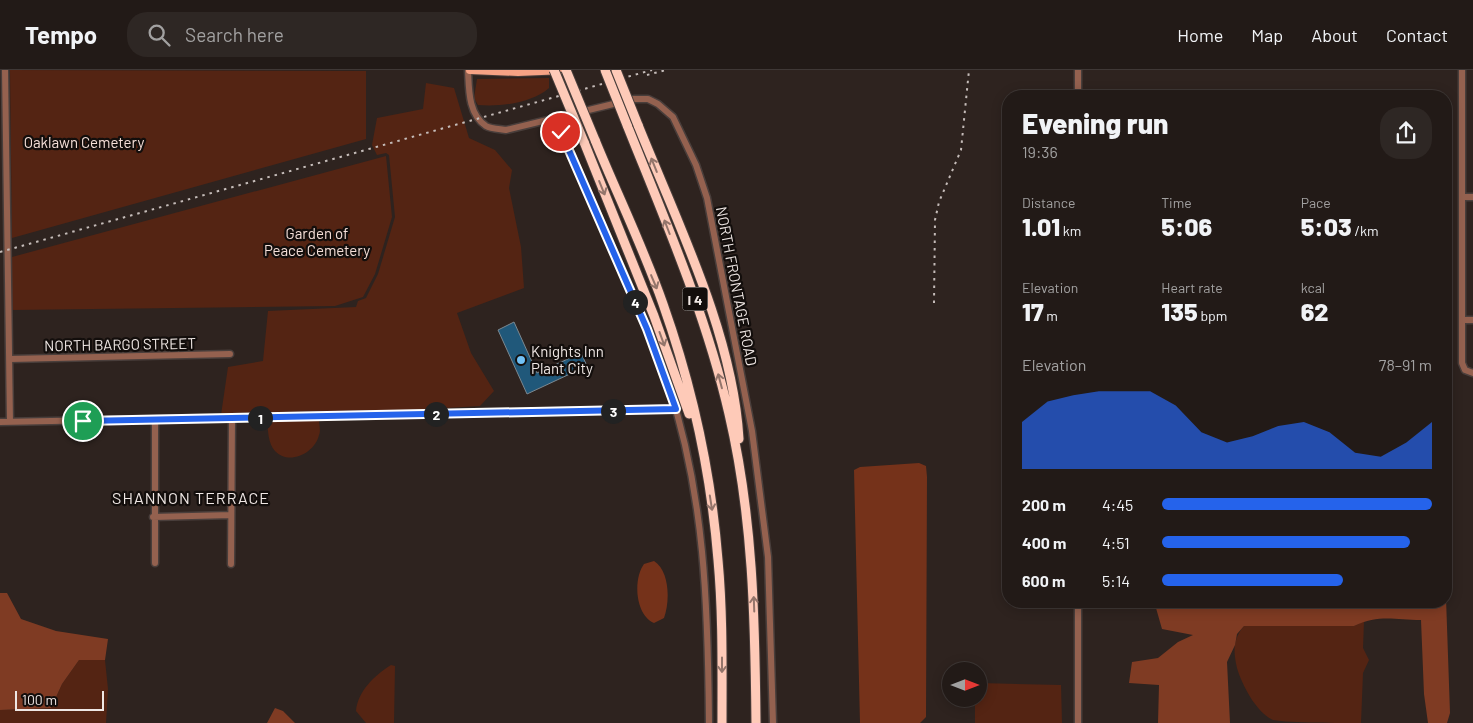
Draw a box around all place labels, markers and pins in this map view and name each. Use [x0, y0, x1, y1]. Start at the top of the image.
pin [540, 111, 582, 153]
pin: 4 [622, 290, 648, 314]
place label: Knights Inn Plant City [531, 342, 604, 377]
marker: Knights Inn Plant City [515, 354, 527, 366]
pin: 3 [600, 398, 626, 424]
pin [62, 400, 104, 442]
pin: 2 [424, 402, 448, 426]
pin: 1 [248, 406, 272, 430]

